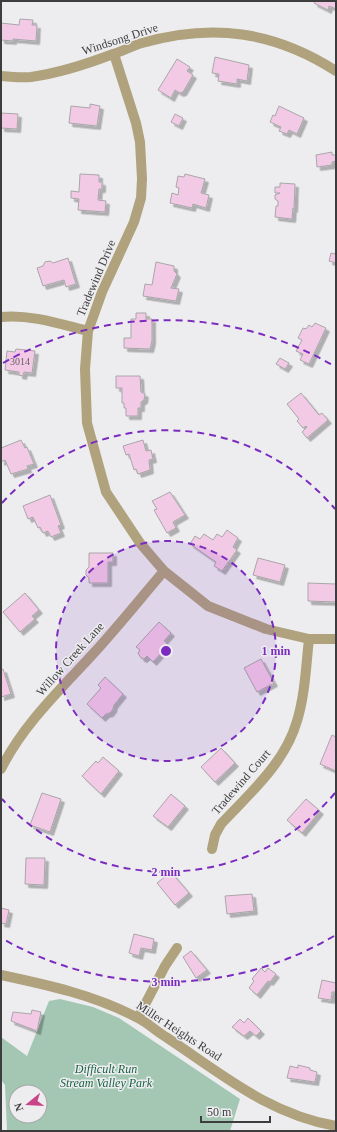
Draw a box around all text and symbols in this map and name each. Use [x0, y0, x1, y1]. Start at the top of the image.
street label: Windsong Drive [80, 20, 160, 58]
street label: Tradewind Drive [74, 238, 118, 318]
house number: 3014 [10, 356, 30, 367]
street label: Willow Creek Lane [33, 619, 107, 699]
centre of rings [159, 644, 173, 658]
text: 1 min [261, 644, 291, 658]
street label: Tradewind Court [209, 746, 274, 817]
text: 2 min [151, 865, 181, 879]
text: 3 min [151, 975, 181, 989]
street label: Miller Heights Road [134, 998, 224, 1064]
park label: Difficult Run Stream Valley Park [60, 1062, 153, 1090]
north arrow [8, 1084, 48, 1124]
scale bar [201, 1098, 270, 1124]
text: N [12, 1101, 25, 1113]
text: 50 m [207, 1105, 232, 1119]

